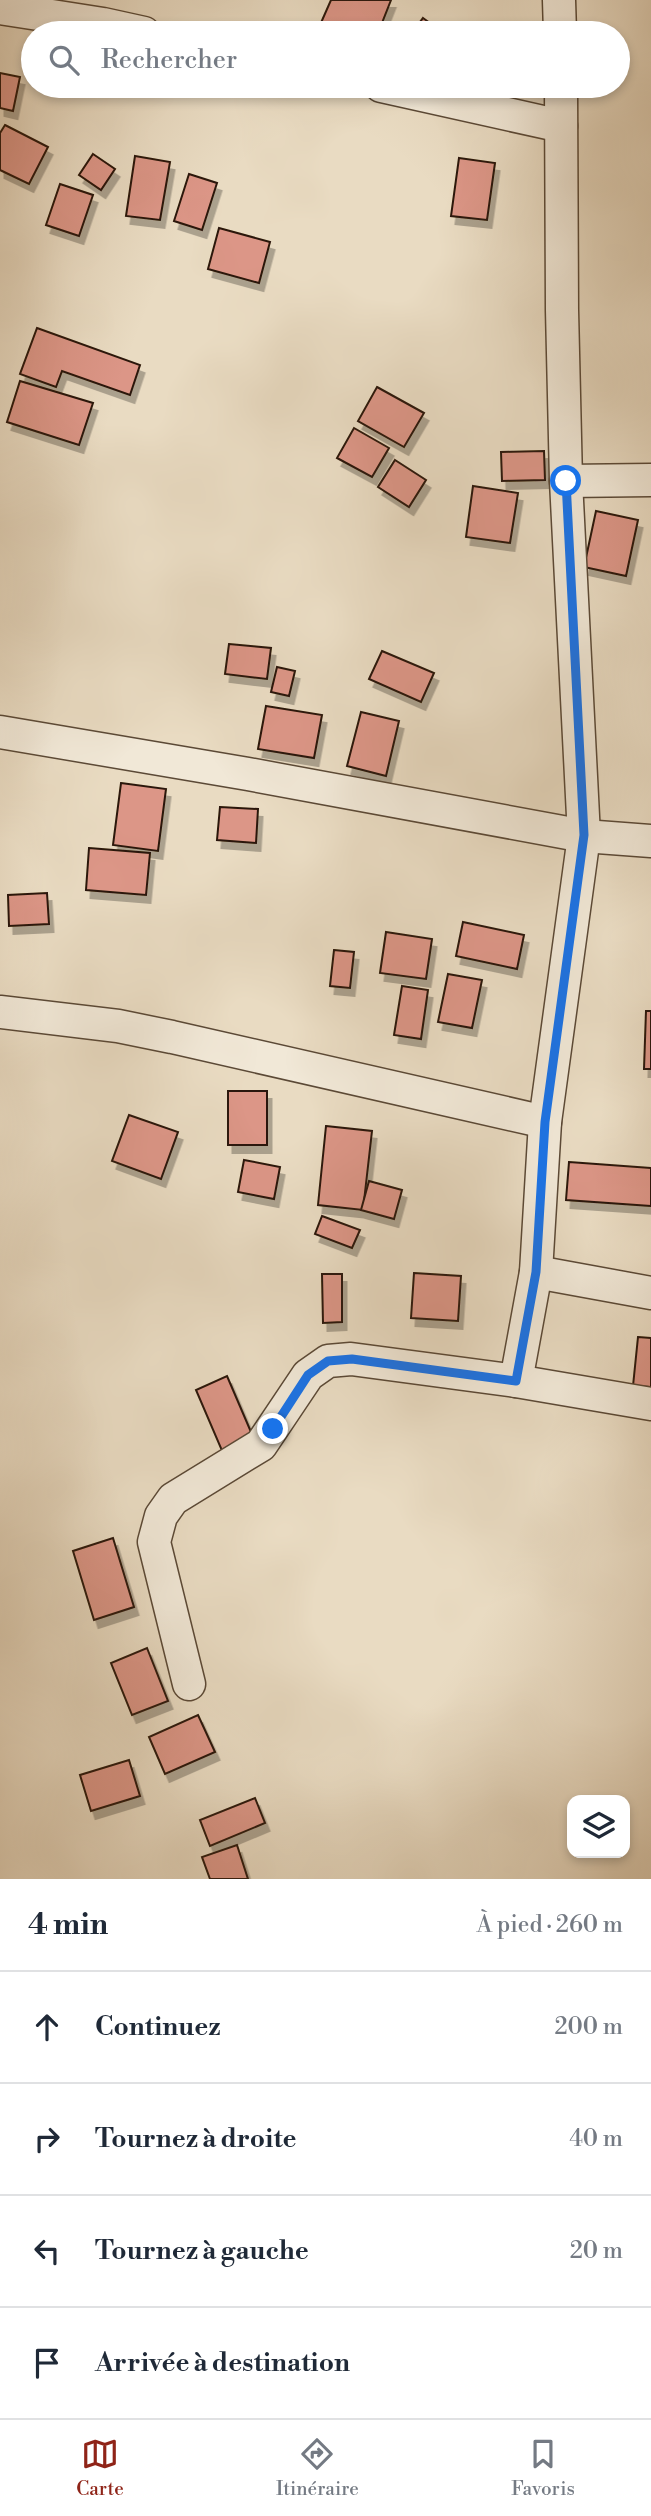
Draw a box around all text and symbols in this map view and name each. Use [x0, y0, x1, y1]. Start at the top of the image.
search box [21, 21, 630, 98]
icon: search [45, 41, 83, 79]
text: Rechercher [101, 44, 237, 76]
route start [550, 465, 581, 496]
route end [257, 1413, 288, 1444]
map controls [567, 1795, 630, 1858]
button: layers [567, 1795, 630, 1858]
text: 4 min [28, 1906, 108, 1944]
text: À pied · 260 m [476, 1911, 623, 1939]
icon: ahead [28, 2008, 66, 2046]
text: Continuez [95, 2011, 221, 2043]
text: 200 m [555, 2013, 623, 2041]
icon: right [28, 2120, 66, 2158]
text: Tournez à droite [95, 2123, 297, 2155]
text: 40 m [569, 2125, 623, 2153]
icon: left [28, 2232, 66, 2270]
text: Tournez à gauche [95, 2235, 309, 2267]
text: 20 m [570, 2237, 623, 2265]
icon: arrive [28, 2344, 66, 2382]
text: Arrivée à destination [95, 2347, 350, 2379]
tab: Carte [76, 2435, 124, 2501]
tab: Itinéraire [276, 2435, 359, 2501]
tab: Favoris [511, 2435, 575, 2501]

